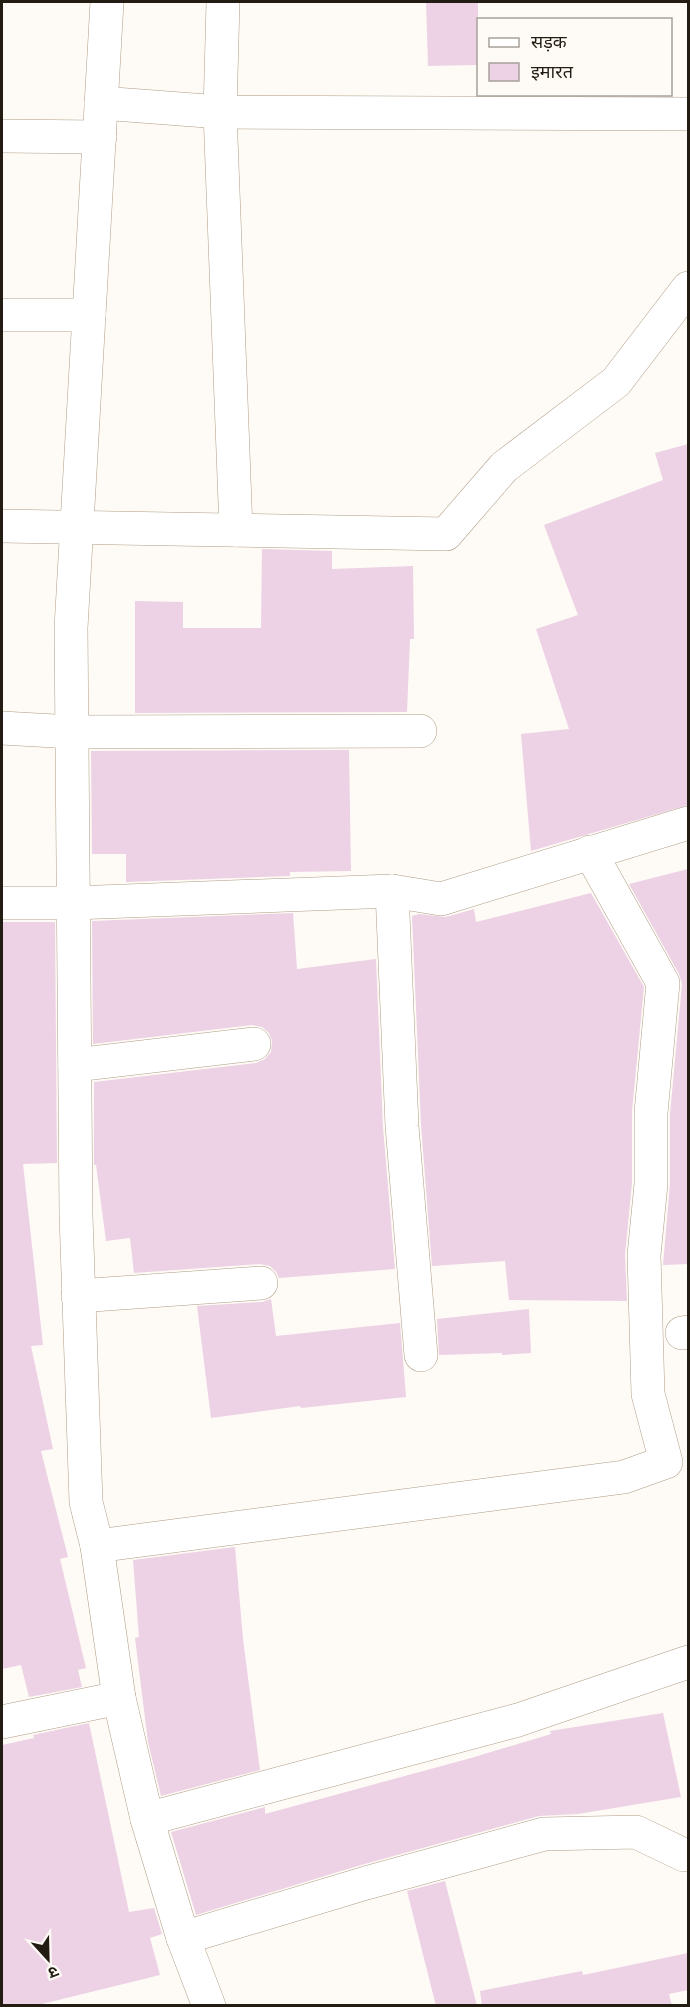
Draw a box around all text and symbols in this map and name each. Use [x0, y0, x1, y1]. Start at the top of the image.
legend [477, 18, 672, 96]
text: सड़क [531, 30, 568, 52]
text: इमारत [531, 60, 574, 82]
north arrow [18, 1929, 78, 1989]
text: उ [45, 1963, 62, 1984]

